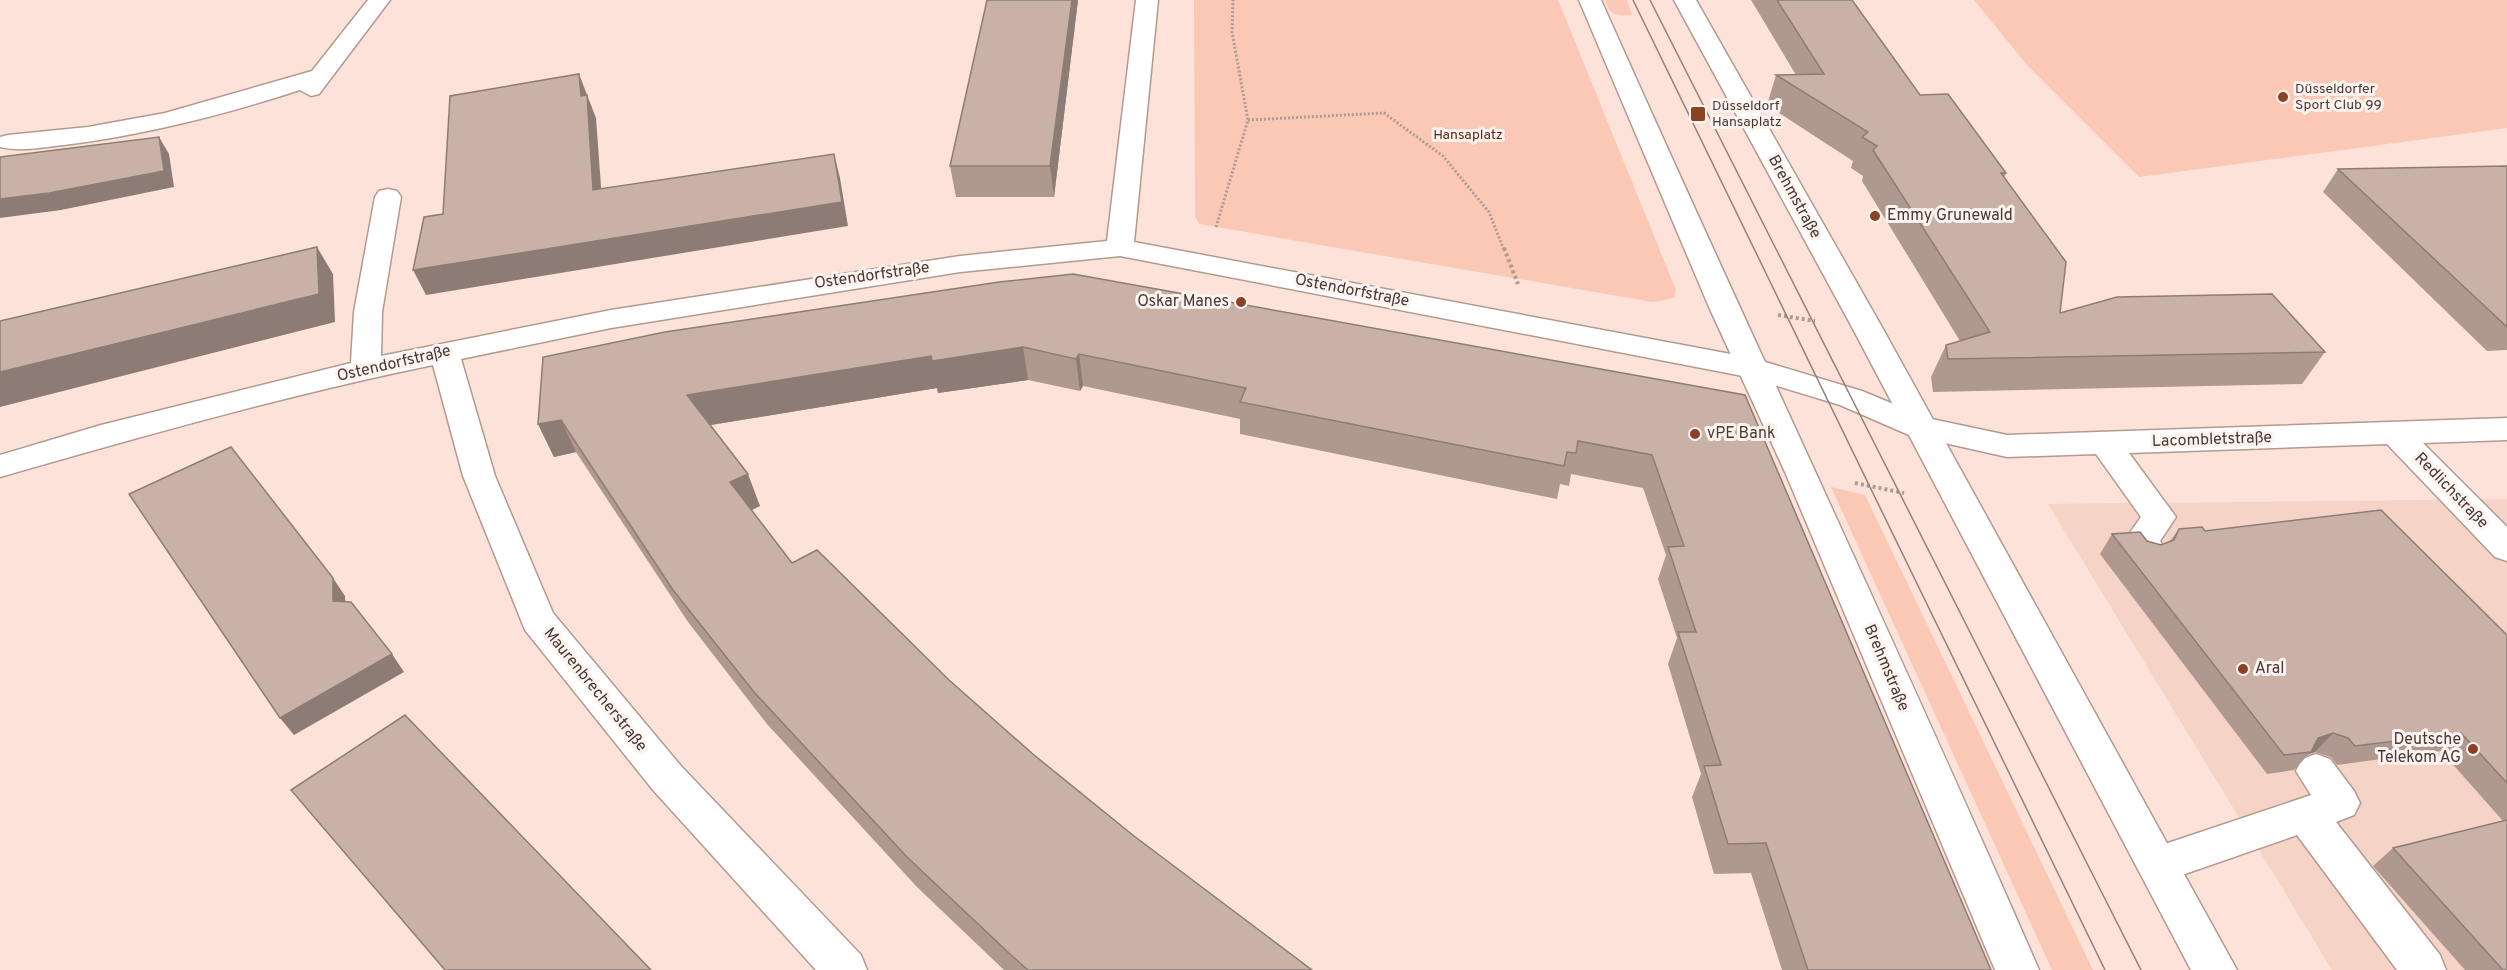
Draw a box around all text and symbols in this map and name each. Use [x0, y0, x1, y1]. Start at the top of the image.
place label: Düsseldorfer Sport Club 99 [2295, 81, 2382, 114]
marker: Düsseldorfer Sport Club 99 [2276, 90, 2290, 104]
place label: Düsseldorf Hansaplatz [1712, 98, 1782, 131]
marker: Düsseldorf Hansaplatz [1689, 105, 1707, 123]
park label: Hansaplatz [1433, 127, 1503, 144]
street label: Brehmstraße [1763, 152, 1825, 242]
place label: Emmy Grunewald [1887, 206, 2013, 226]
marker: Emmy Grunewald [1868, 209, 1882, 223]
street label: Ostendorfstraße [813, 258, 931, 294]
street label: Ostendorfstraße [1293, 270, 1411, 312]
place label: Oskar Manes [1137, 292, 1229, 312]
marker: Oskar Manes [1234, 295, 1248, 309]
street label: Ostendorfstraße [335, 341, 453, 387]
place label: vPE Bank [1707, 424, 1775, 444]
marker: vPE Bank [1688, 427, 1702, 441]
street label: Lacombletstraße [2152, 428, 2272, 452]
street label: Redlichstraße [2410, 449, 2492, 533]
street label: Brehmstraße [1859, 622, 1913, 714]
street label: Maurenbrecherstraße [539, 624, 651, 756]
place label: Aral [2255, 659, 2284, 679]
marker: Aral [2236, 662, 2250, 676]
place label: Deutsche Telekom AG [2377, 730, 2461, 768]
marker: Deutsche Telekom AG [2466, 742, 2480, 756]

